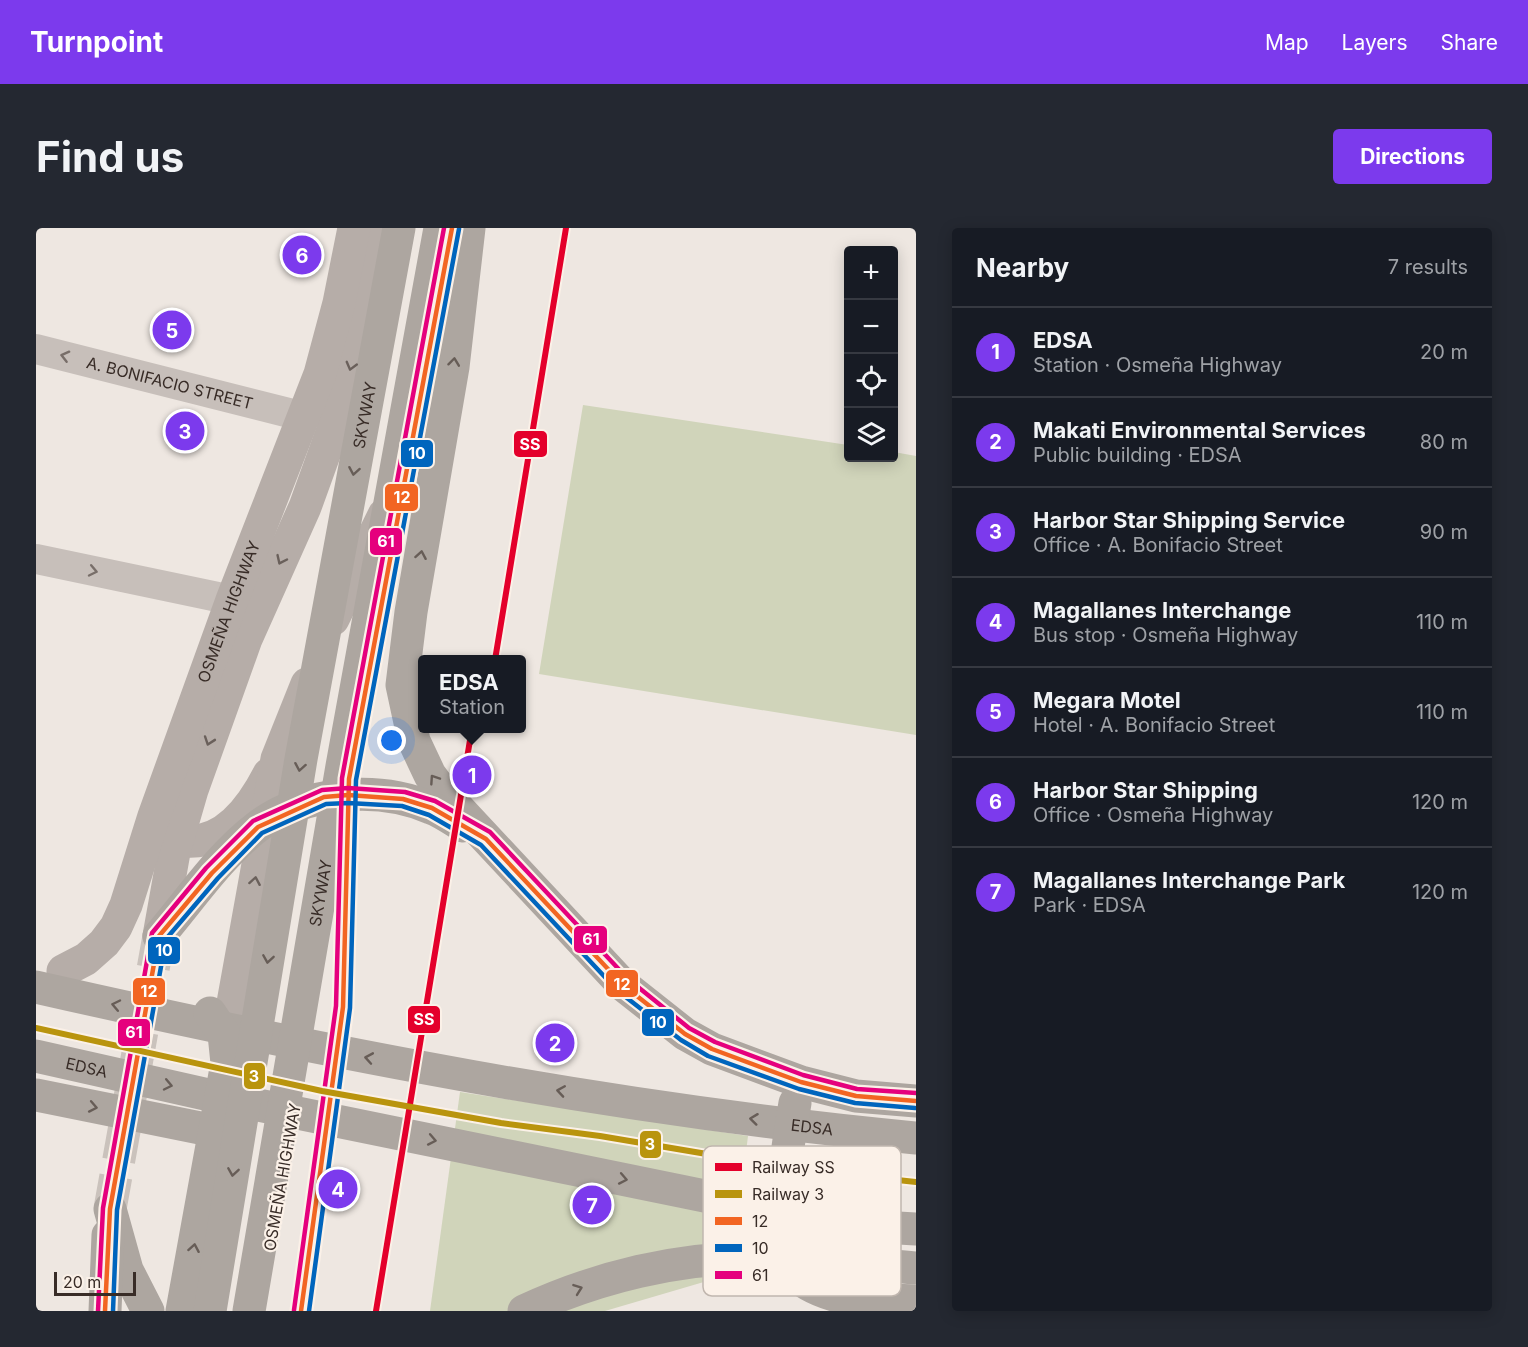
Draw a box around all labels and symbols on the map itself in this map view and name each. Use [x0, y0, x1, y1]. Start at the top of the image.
pin: 6 [282, 232, 322, 278]
pin: 5 [152, 308, 192, 352]
one-way arrow [60, 351, 70, 364]
street label: A. BONIFACIO STREET [84, 352, 255, 413]
one-way arrow [447, 358, 459, 367]
one-way arrow [346, 361, 358, 371]
street label: SKYWAY [348, 380, 380, 450]
pin: 3 [166, 408, 204, 454]
line badge: SS [513, 430, 548, 458]
text: SS [520, 434, 540, 454]
line badge: 10 [400, 439, 434, 468]
text: 10 [408, 443, 426, 463]
one-way arrow [348, 466, 361, 476]
line badge: 12 [384, 483, 419, 512]
text: 12 [394, 487, 410, 507]
line badge: 61 [369, 527, 403, 556]
text: 61 [377, 531, 395, 551]
street label: OSMEÑA HIGHWAY [193, 538, 264, 685]
one-way arrow [414, 550, 427, 560]
one-way arrow [276, 553, 288, 564]
one-way arrow [88, 564, 98, 577]
your location [377, 726, 406, 755]
one-way arrow [204, 735, 216, 746]
pin: 1 [452, 752, 492, 798]
one-way arrow [294, 761, 307, 771]
one-way arrow [430, 774, 441, 785]
street label: SKYWAY [305, 858, 336, 928]
one-way arrow [248, 876, 261, 886]
line badge: 61 [573, 925, 608, 954]
text: 61 [582, 929, 600, 949]
line badge: 10 [147, 936, 181, 965]
text: 10 [155, 940, 173, 960]
one-way arrow [263, 954, 275, 964]
line badge: 12 [605, 969, 639, 998]
text: 12 [614, 974, 630, 994]
line badge: 12 [132, 977, 166, 1006]
text: 12 [141, 981, 157, 1001]
one-way arrow [112, 999, 122, 1012]
line badge: SS [407, 1005, 441, 1034]
line badge: 10 [641, 1008, 675, 1037]
text: SS [414, 1009, 434, 1029]
text: 10 [649, 1012, 667, 1032]
line badge: 61 [117, 1018, 151, 1047]
pin: 2 [536, 1020, 574, 1066]
text: 61 [125, 1022, 143, 1042]
one-way arrow [364, 1052, 374, 1065]
street label: EDSA [64, 1053, 110, 1082]
line badge: 3 [243, 1062, 266, 1090]
text: 3 [249, 1066, 259, 1086]
one-way arrow [162, 1078, 172, 1091]
one-way arrow [556, 1086, 566, 1098]
one-way arrow [88, 1100, 98, 1113]
street label: OSMEÑA HIGHWAY [259, 1101, 305, 1252]
one-way arrow [749, 1114, 759, 1126]
street label: EDSA [790, 1115, 834, 1139]
line badge: 3 [639, 1130, 662, 1159]
one-way arrow [427, 1133, 437, 1146]
text: 3 [645, 1134, 655, 1154]
legend [703, 1146, 901, 1296]
text: Railway SS [752, 1157, 835, 1177]
pin: 4 [318, 1166, 358, 1212]
one-way arrow [227, 1167, 240, 1177]
one-way arrow [618, 1172, 628, 1185]
pin: 7 [572, 1182, 612, 1228]
text: Railway 3 [752, 1184, 824, 1204]
text: 12 [752, 1211, 768, 1231]
text: 10 [752, 1238, 769, 1258]
one-way arrow [187, 1243, 200, 1253]
text: 61 [752, 1265, 768, 1285]
scale bar [54, 1269, 136, 1296]
one-way arrow [572, 1284, 583, 1296]

